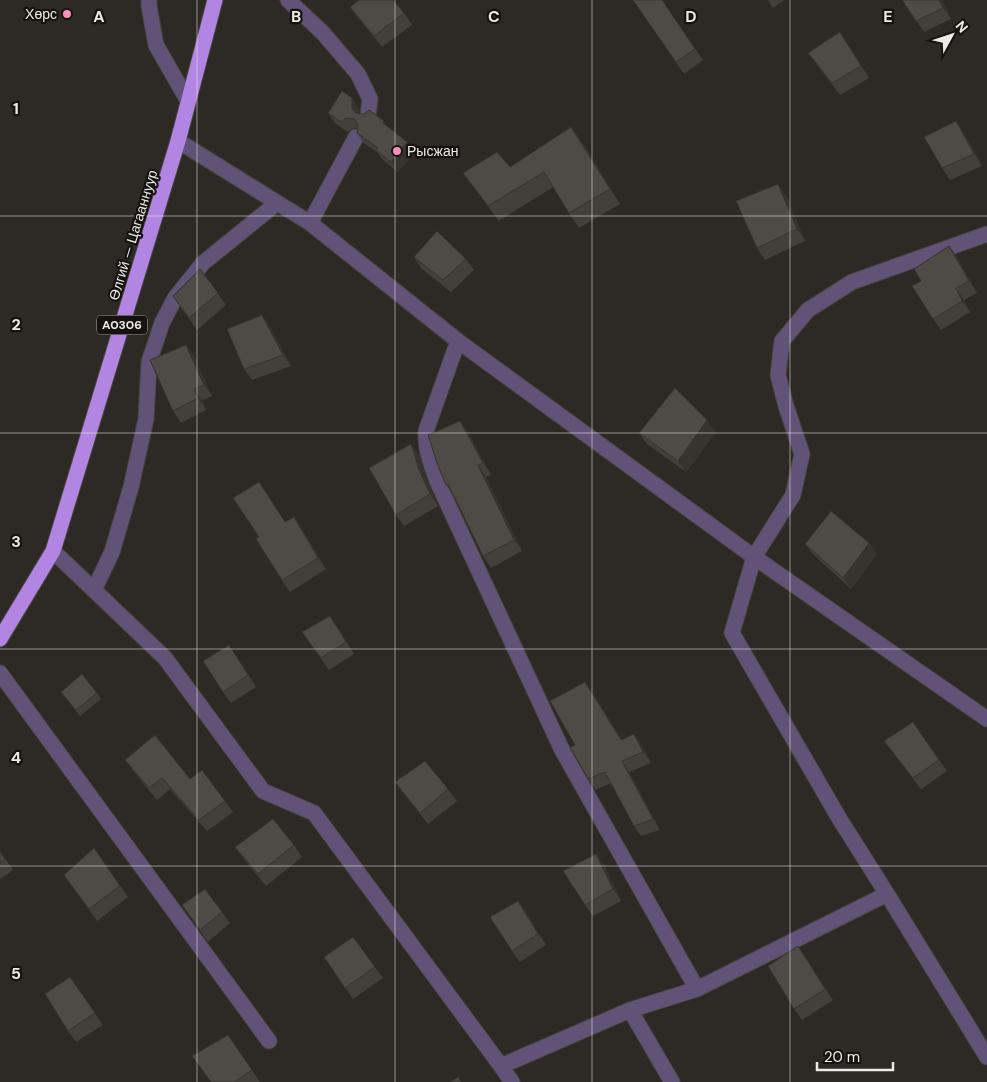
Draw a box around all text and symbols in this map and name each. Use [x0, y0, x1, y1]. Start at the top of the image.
place label: Хөрс [25, 5, 57, 23]
text: A [93, 6, 105, 27]
text: B [291, 6, 301, 27]
text: C [488, 6, 500, 27]
text: D [685, 6, 697, 27]
text: E [883, 6, 893, 27]
marker: Хөрс [61, 8, 73, 20]
north arrow [927, 10, 977, 60]
text: N [952, 17, 972, 36]
text: 1 [13, 98, 19, 119]
place label: Рысжан [407, 142, 458, 160]
marker: Рысжан [391, 145, 403, 157]
street label: Өлгий — Цагааннуур [105, 167, 161, 302]
text: 2 [11, 314, 21, 335]
road number: A0306 [97, 316, 147, 334]
text: 3 [11, 531, 21, 552]
text: 4 [11, 747, 21, 768]
text: 5 [11, 963, 21, 984]
scale bar [817, 1040, 893, 1072]
text: 20 m [824, 1047, 860, 1067]

